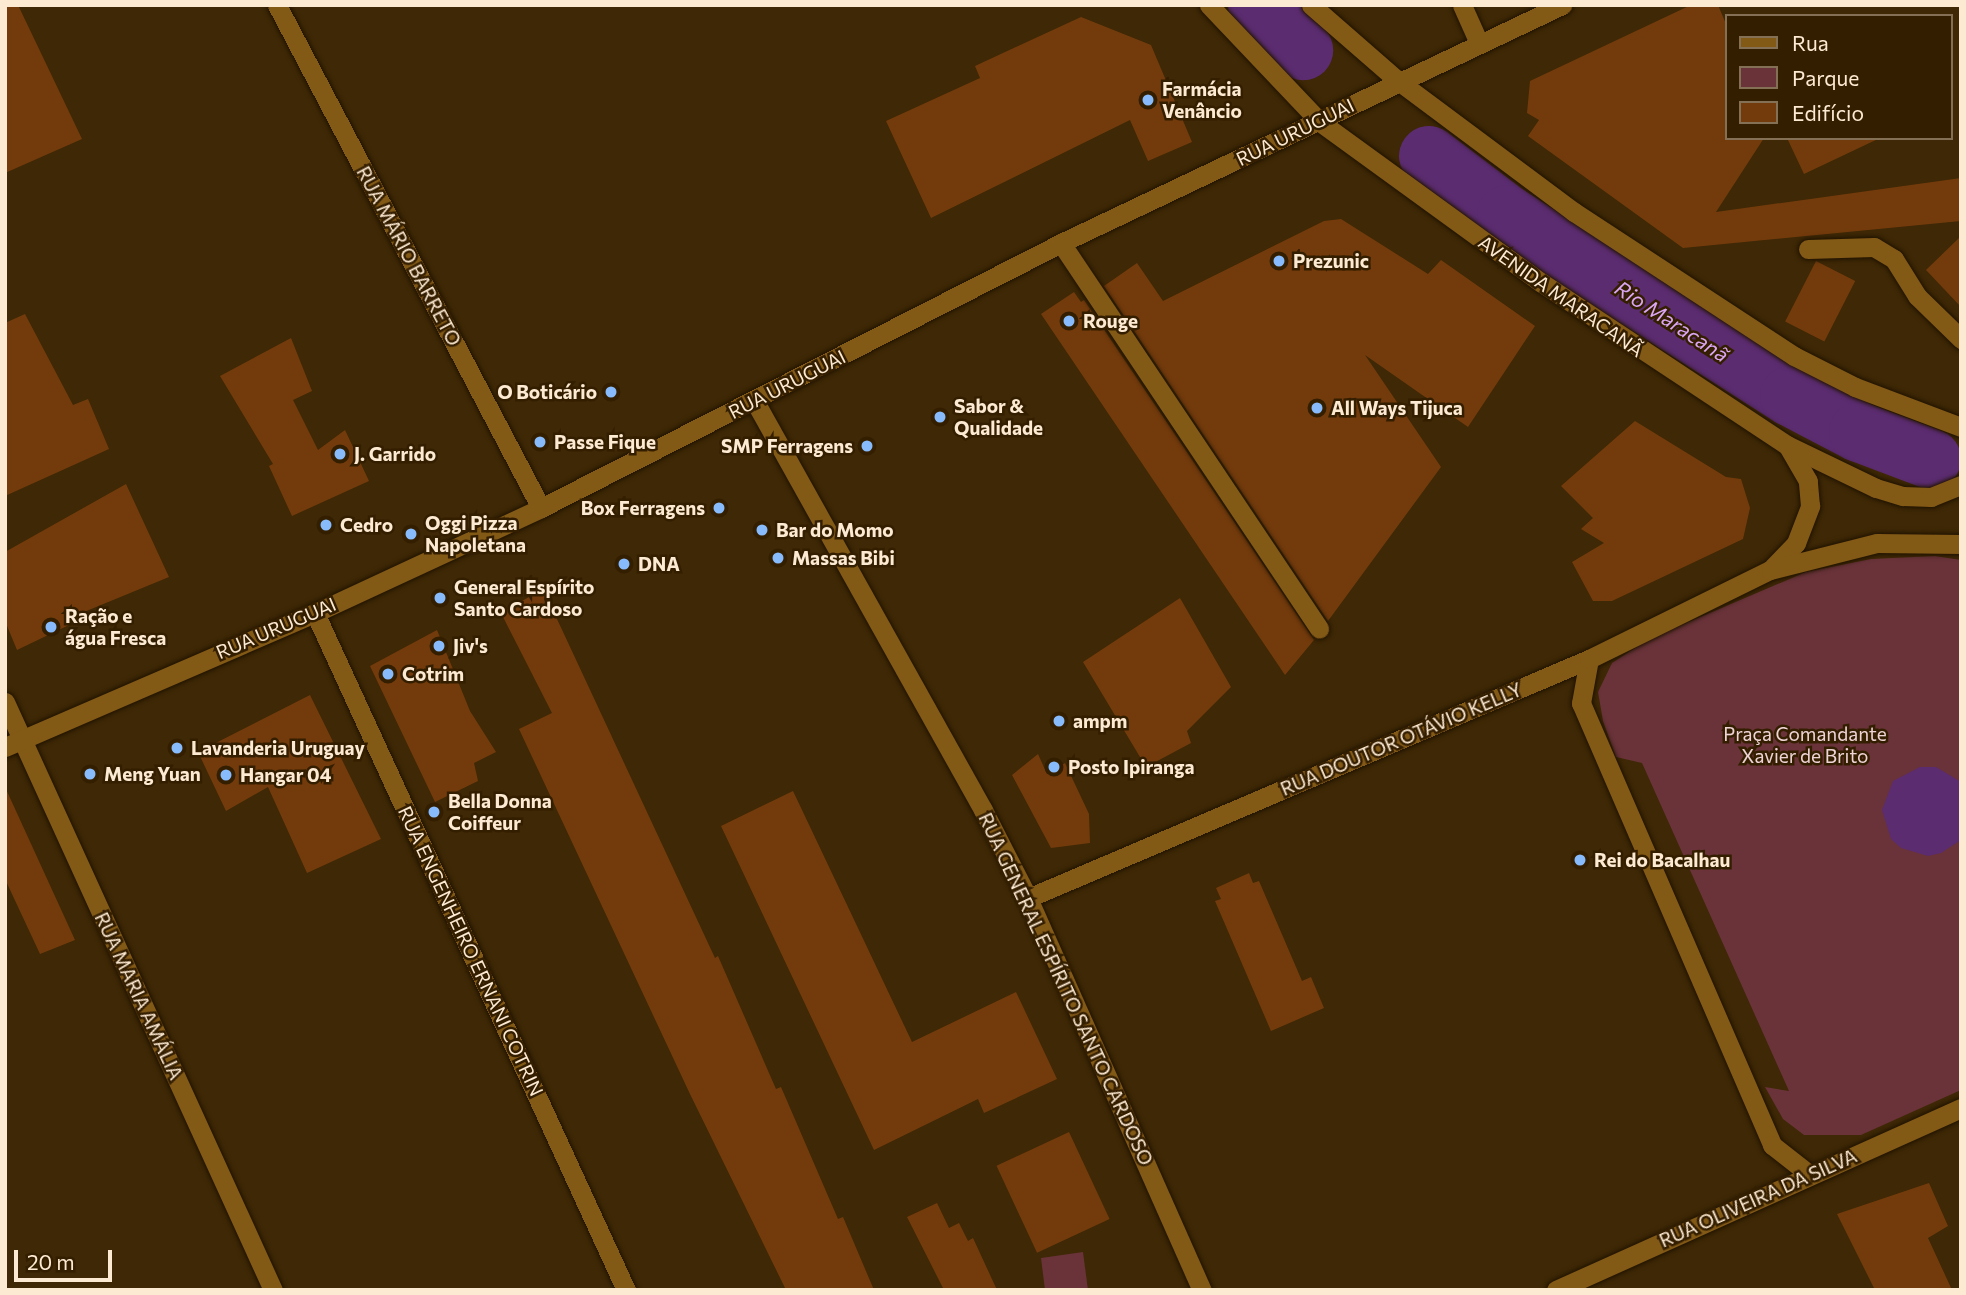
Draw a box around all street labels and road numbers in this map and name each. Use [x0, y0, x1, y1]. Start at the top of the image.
street label: RUA URUGUAI [1232, 94, 1358, 170]
street label: RUA MÁRIO BARRETO [352, 162, 466, 350]
street label: AVENIDA MARACANÃ [1474, 230, 1648, 362]
street label: RUA URUGUAI [725, 345, 849, 423]
street label: RUA URUGUAI [213, 592, 339, 664]
street label: RUA DOUTOR OTÁVIO KELLY [1277, 678, 1525, 800]
street label: RUA ENGENHEIRO ERNANI COTRIN [394, 802, 548, 1100]
street label: RUA GENERAL ESPÍRITO SANTO CARDOSO [974, 809, 1158, 1169]
street label: RUA MARIA AMÁLIA [90, 909, 188, 1083]
street label: RUA OLIVEIRA DA SILVA [1656, 1144, 1860, 1252]

